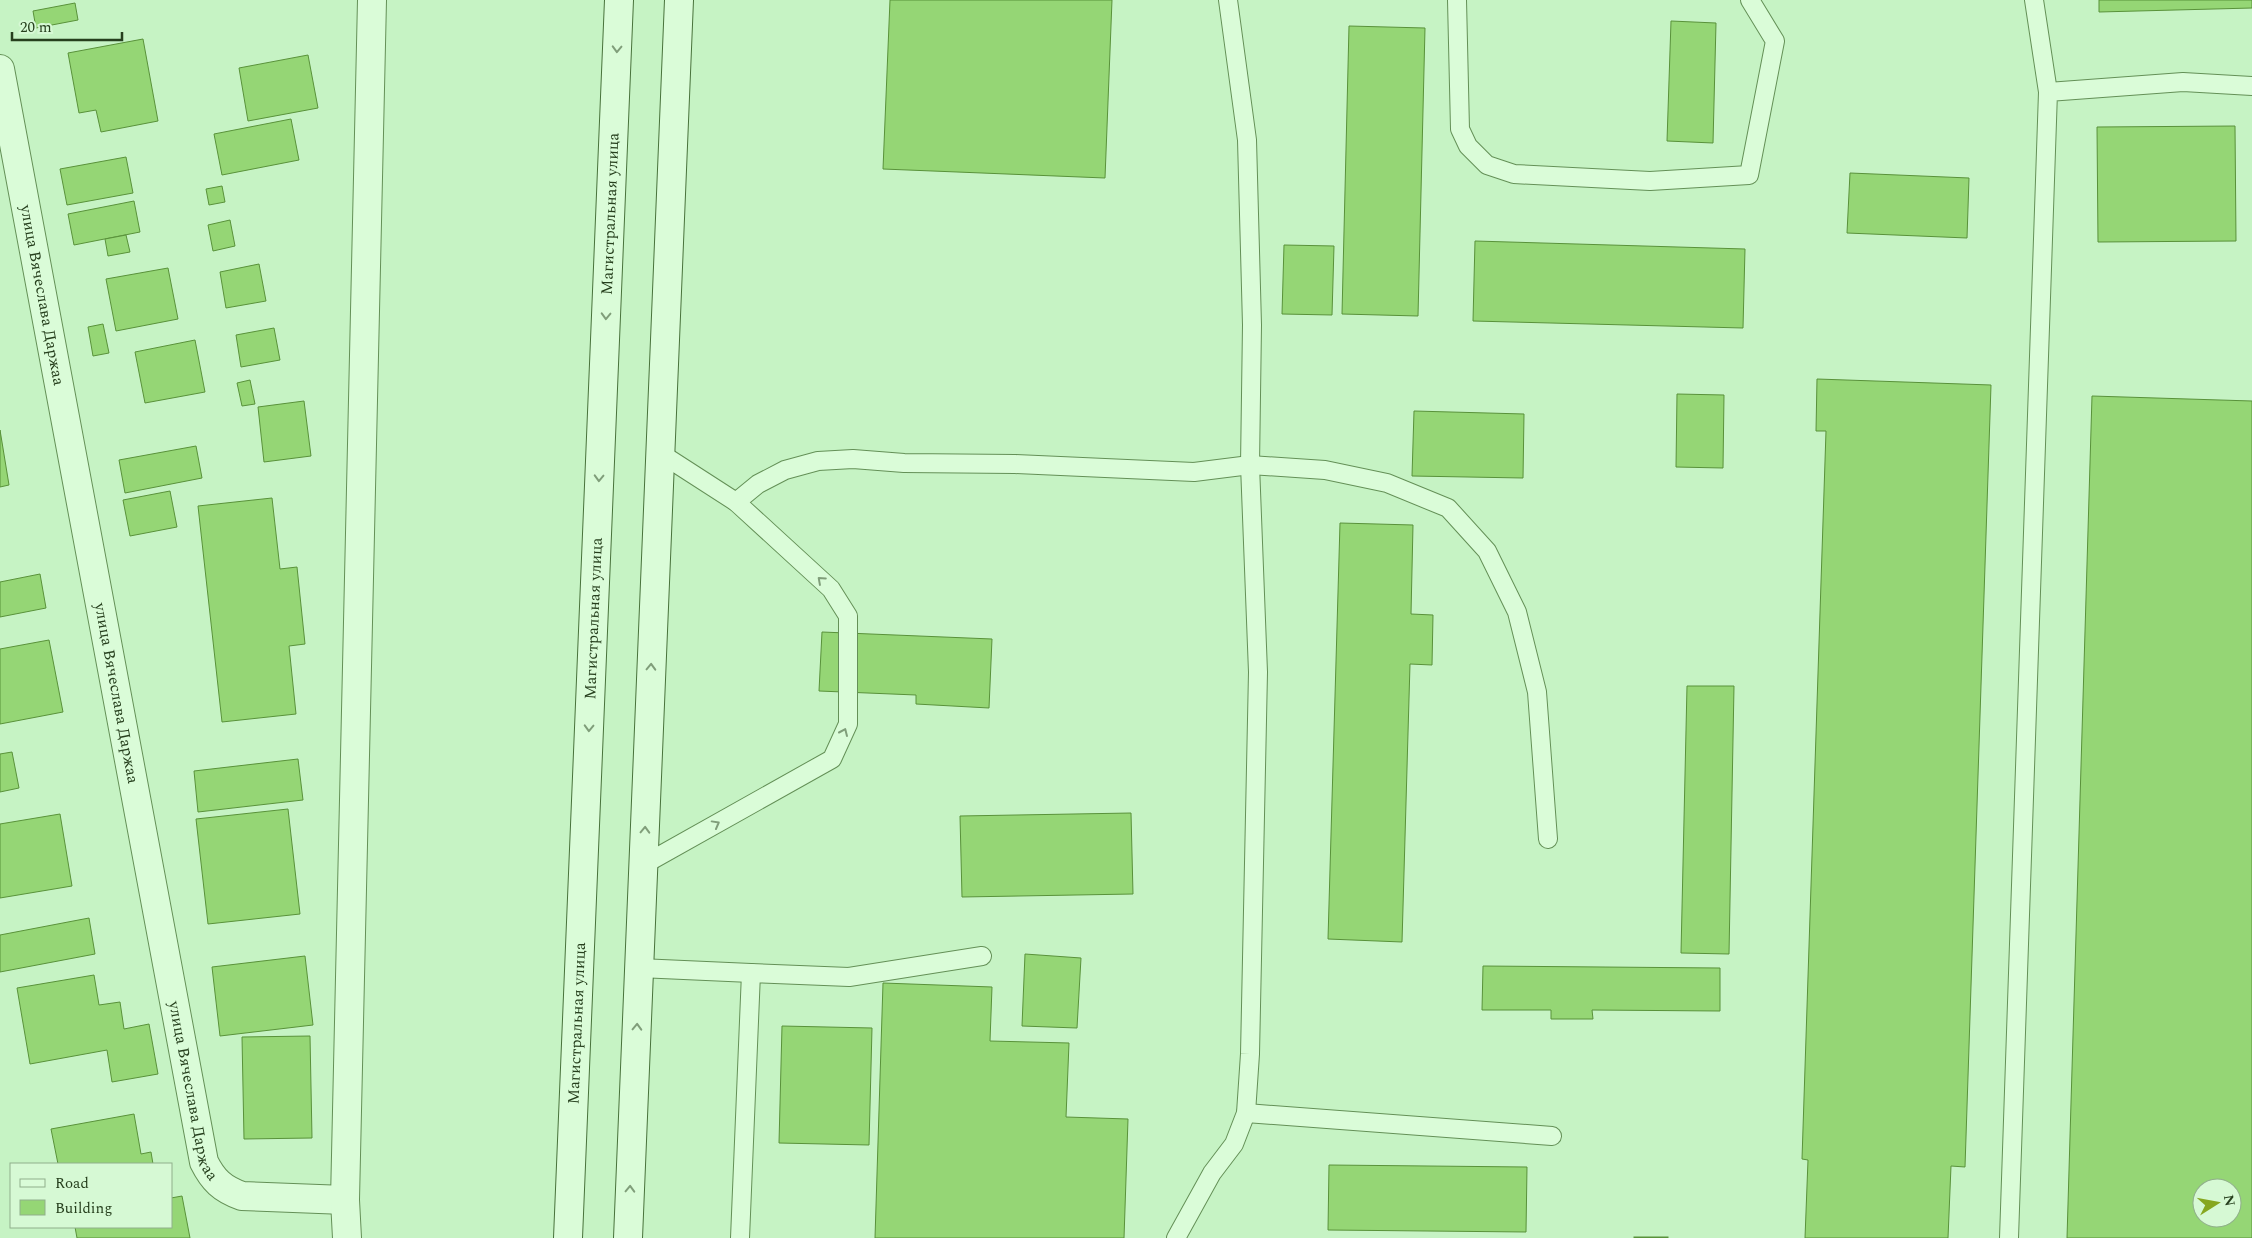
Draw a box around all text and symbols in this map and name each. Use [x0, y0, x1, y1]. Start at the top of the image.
scale bar [12, 10, 122, 42]
text: 20 m [20, 16, 52, 39]
one-way arrow [612, 45, 622, 53]
street label: Магистральная улица [595, 132, 626, 295]
street label: улица Вячеслава Даржаа [13, 202, 71, 388]
one-way arrow [601, 312, 611, 320]
one-way arrow [594, 475, 604, 483]
street label: Магистральная улица [578, 537, 609, 700]
one-way arrow [818, 577, 827, 586]
street label: улица Вячеслава Даржаа [88, 600, 145, 786]
one-way arrow [646, 663, 657, 671]
one-way arrow [583, 724, 594, 732]
one-way arrow [838, 728, 849, 737]
one-way arrow [711, 821, 720, 831]
one-way arrow [639, 825, 650, 833]
street label: Магистральная улица [562, 941, 592, 1105]
street label: улица Вячеслава Даржаа [162, 998, 224, 1186]
one-way arrow [632, 1023, 642, 1030]
legend [10, 1163, 172, 1228]
text: Road [55, 1172, 89, 1195]
north arrow [2192, 1178, 2242, 1228]
one-way arrow [625, 1185, 636, 1193]
text: N [2218, 1193, 2241, 1208]
text: Building [55, 1197, 112, 1220]

